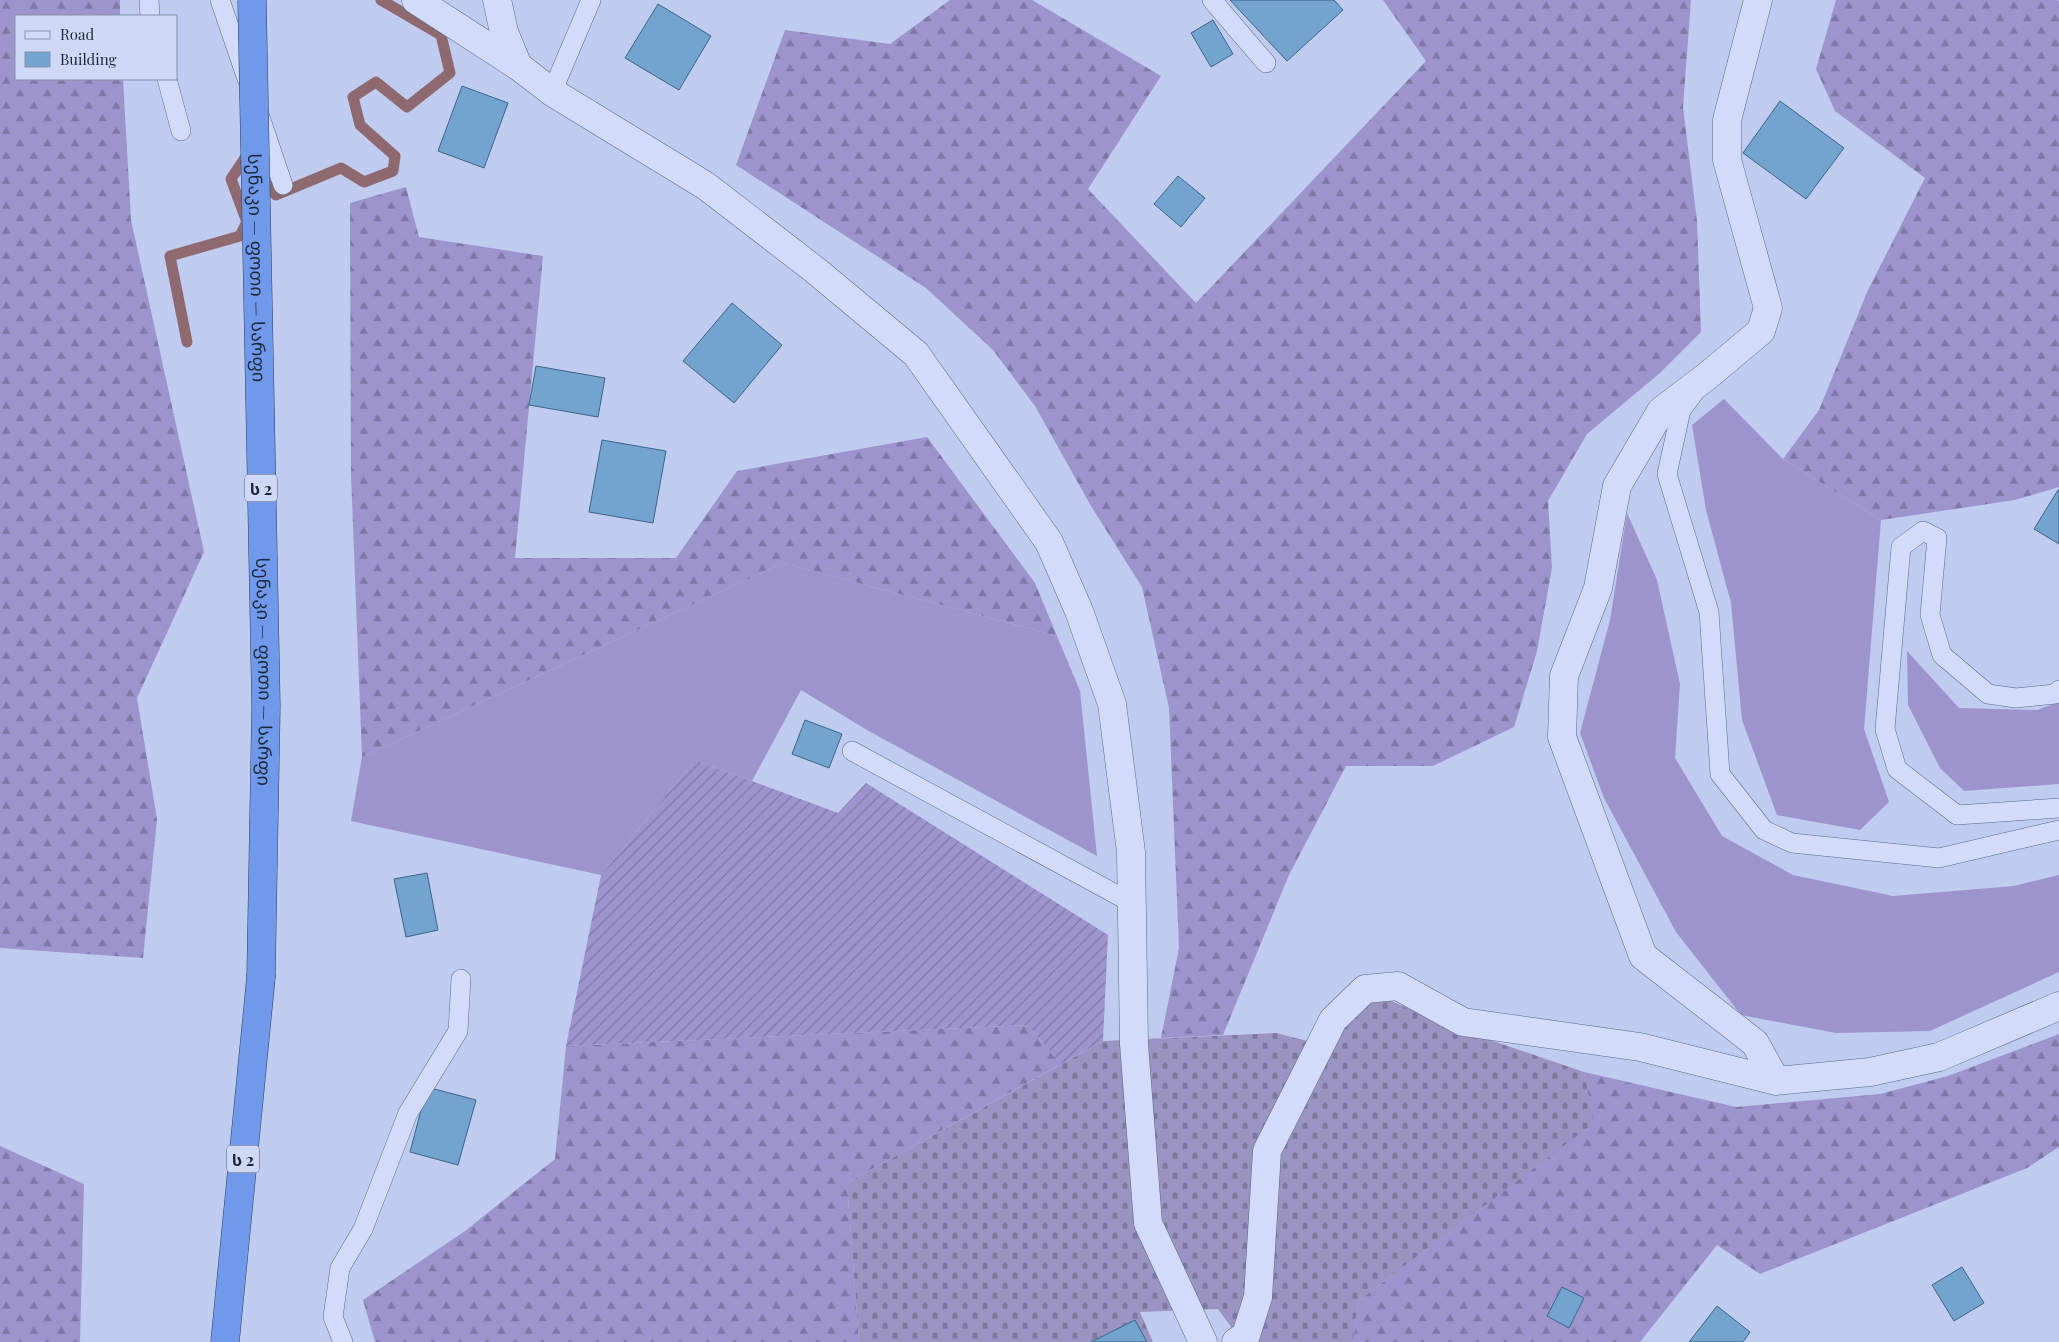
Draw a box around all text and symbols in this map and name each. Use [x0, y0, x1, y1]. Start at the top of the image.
legend [15, 15, 178, 80]
text: Road [60, 24, 94, 44]
text: Building [60, 49, 117, 69]
street label: სენაკი — ფოთი — სარფი [243, 154, 272, 382]
road number: ს 2 [245, 474, 277, 502]
street label: სენაკი — ფოთი — სარფი [251, 557, 278, 786]
road number: ს 2 [227, 1146, 259, 1172]

